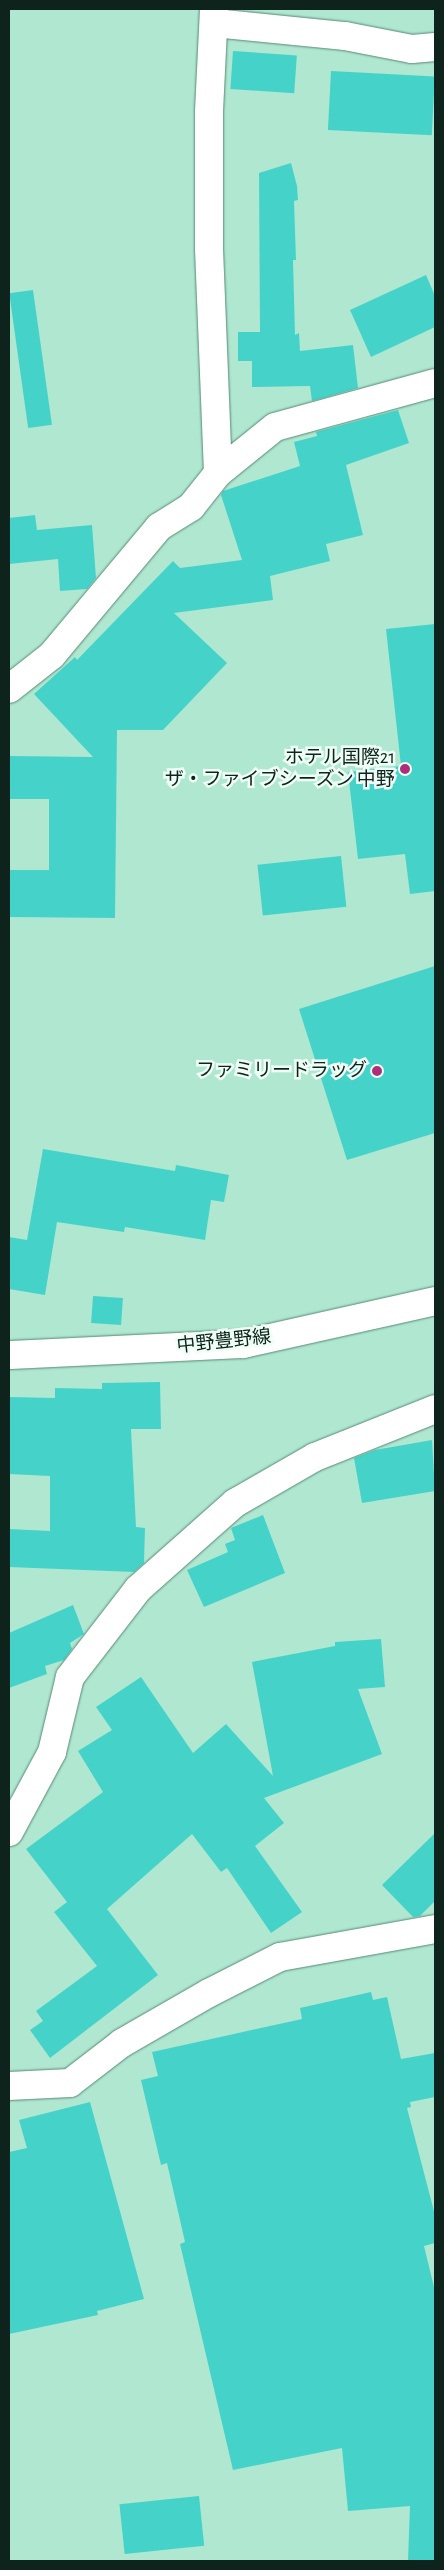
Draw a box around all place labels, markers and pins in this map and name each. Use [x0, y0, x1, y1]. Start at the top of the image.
place label: ホテル国際21 ザ・ファイブシーズン 中野 [164, 747, 395, 791]
marker: ホテル国際21 ザ・ファイブシーズン 中野 [399, 763, 411, 775]
place label: ファミリードラッグ [196, 1060, 367, 1082]
marker: ファミリードラッグ [371, 1065, 383, 1077]

